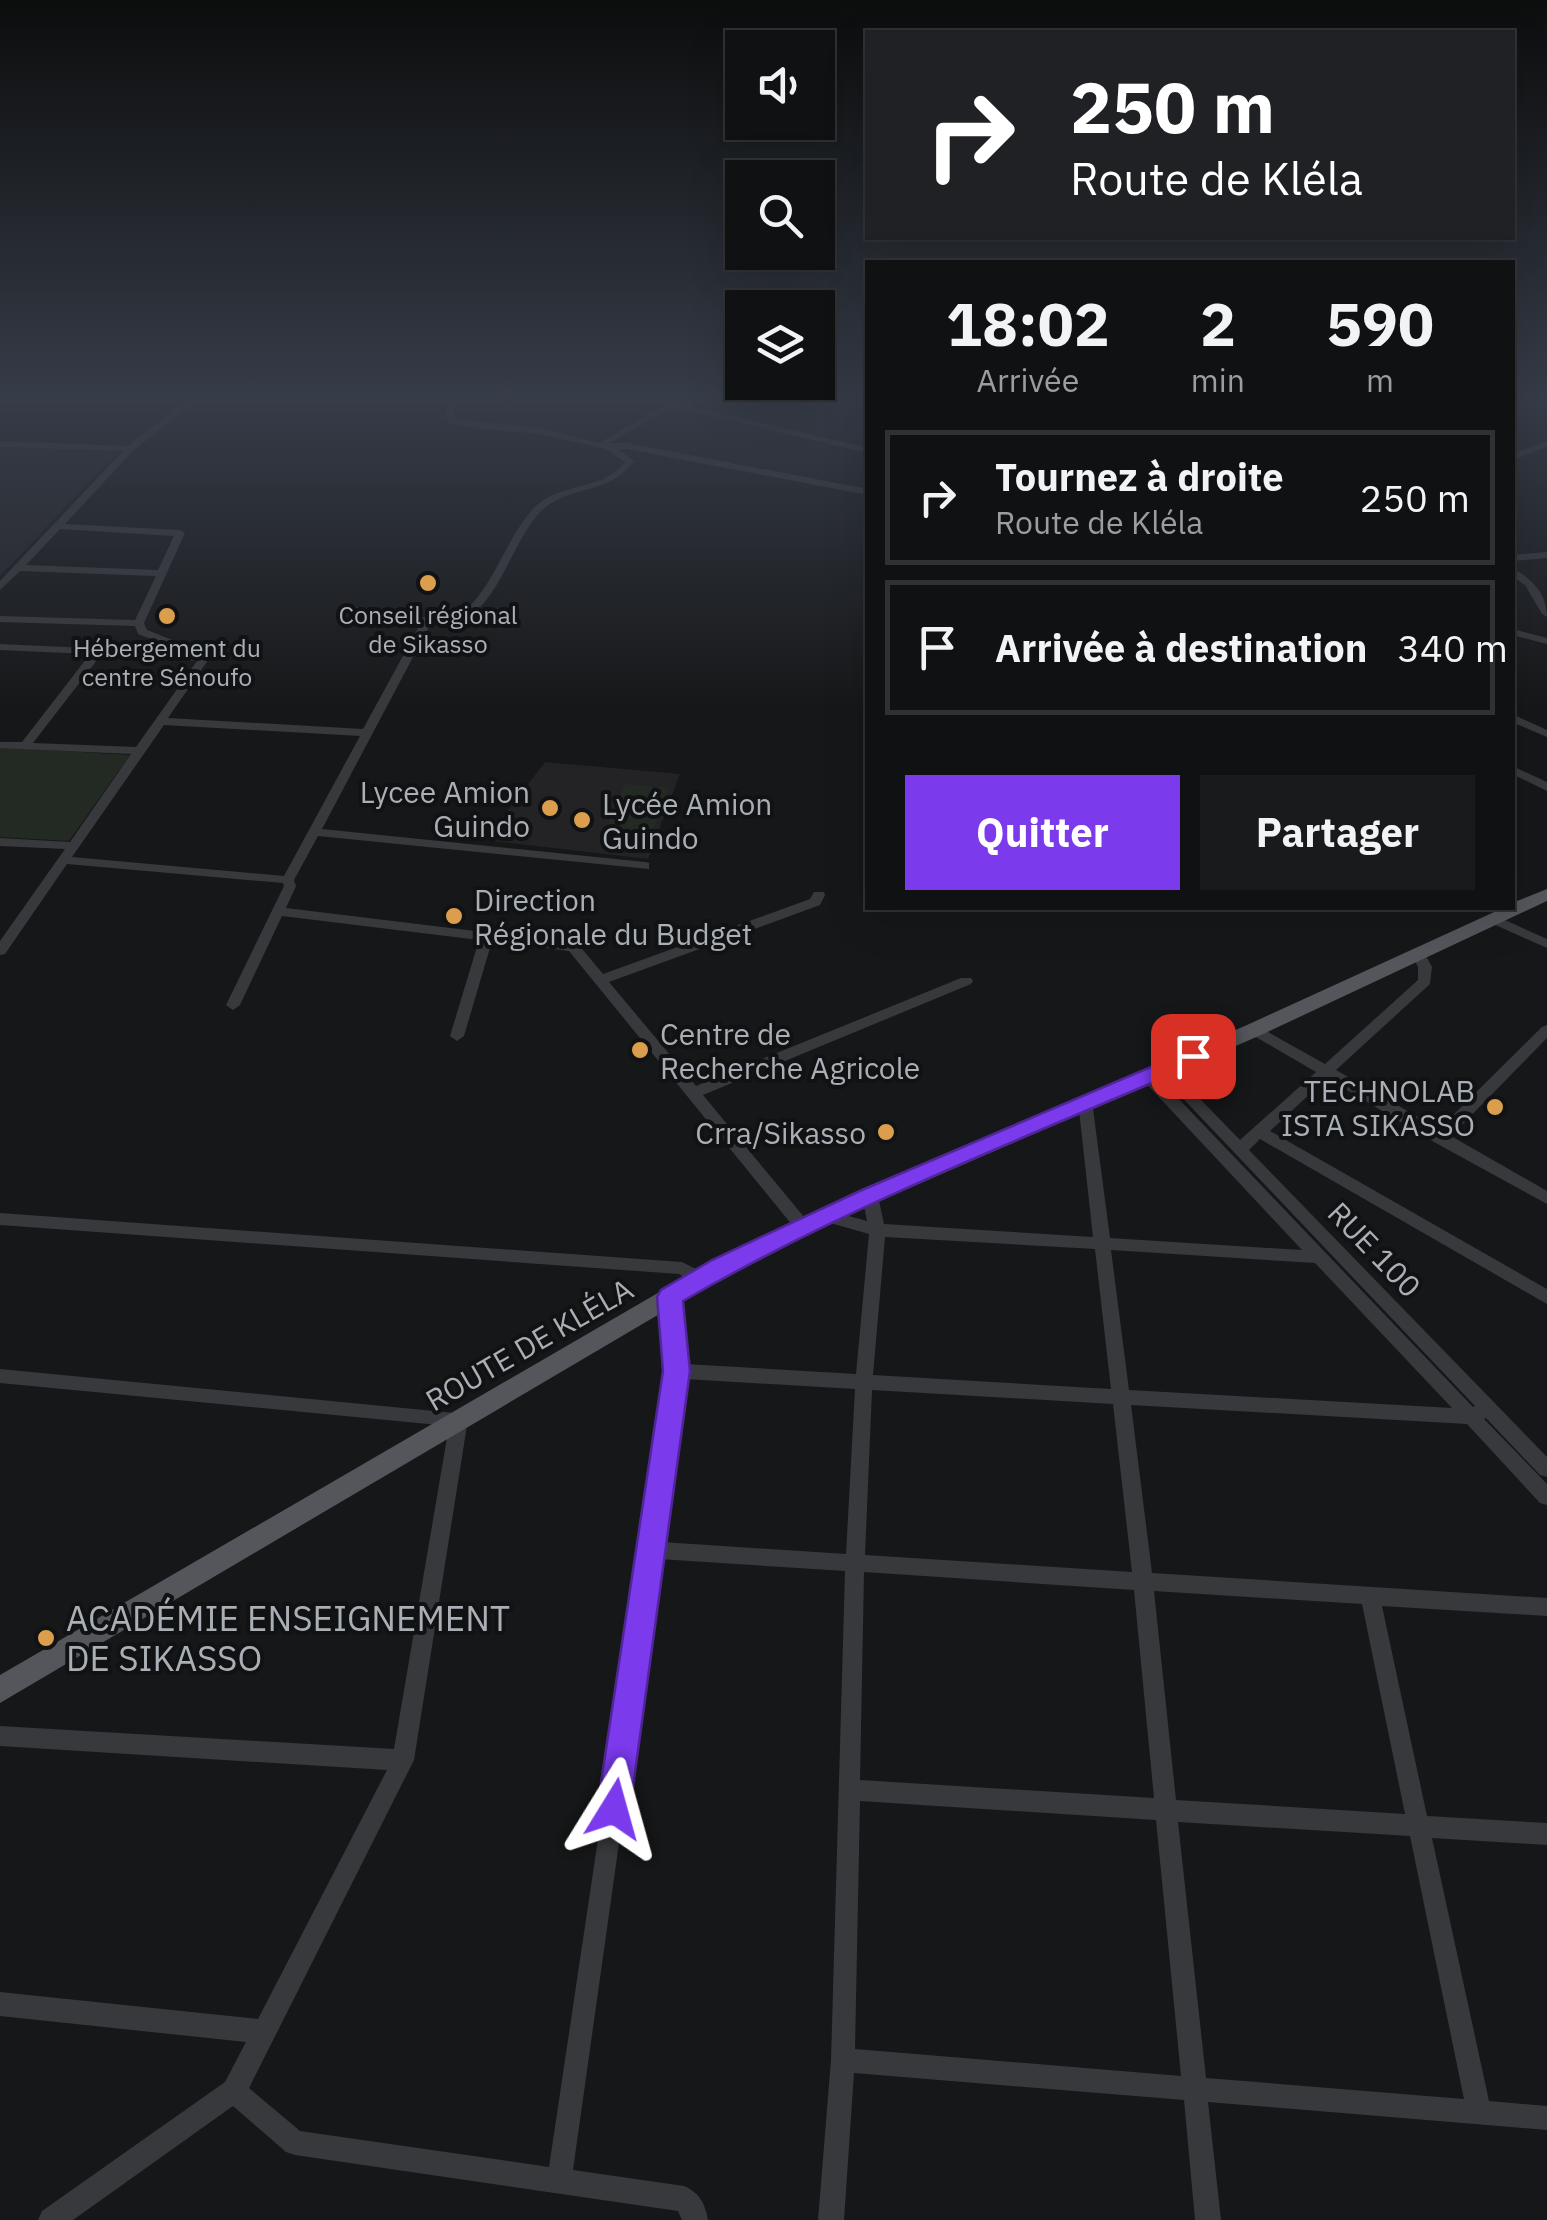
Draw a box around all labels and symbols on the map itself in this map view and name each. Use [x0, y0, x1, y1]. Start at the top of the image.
marker: Conseil régional de Sikasso [417, 572, 439, 594]
place label: Conseil régional de Sikasso [338, 598, 518, 660]
marker: Hébergement du centre Sénoufo [156, 605, 178, 627]
place label: Hébergement du centre Sénoufo [73, 631, 261, 693]
place label: Lycee Amion Guindo [360, 772, 530, 845]
place label: Lycée Amion Guindo [602, 784, 772, 857]
marker: Lycee Amion Guindo [539, 797, 561, 819]
marker: Lycée Amion Guindo [571, 809, 593, 831]
place label: Direction Régionale du Budget [474, 880, 752, 953]
marker: Direction Régionale du Budget [443, 905, 465, 927]
place label: Centre de Recherche Agricole [660, 1014, 920, 1087]
pin [1151, 1014, 1236, 1099]
marker: Centre de Recherche Agricole [629, 1039, 651, 1061]
place label: TECHNOLAB ISTA SIKASSO [1281, 1071, 1475, 1144]
marker: TECHNOLAB ISTA SIKASSO [1484, 1096, 1506, 1118]
place label: Crra/Sikasso [695, 1113, 866, 1152]
marker: Crra/Sikasso [875, 1121, 897, 1143]
street label: RUE 100 [1320, 1193, 1430, 1305]
street label: ROUTE DE KLÉLA [418, 1269, 640, 1419]
place label: ACADÉMIE ENSEIGNEMENT DE SIKASSO [66, 1595, 510, 1681]
marker: ACADÉMIE ENSEIGNEMENT DE SIKASSO [35, 1627, 57, 1649]
position arrow [562, 1757, 666, 1861]

